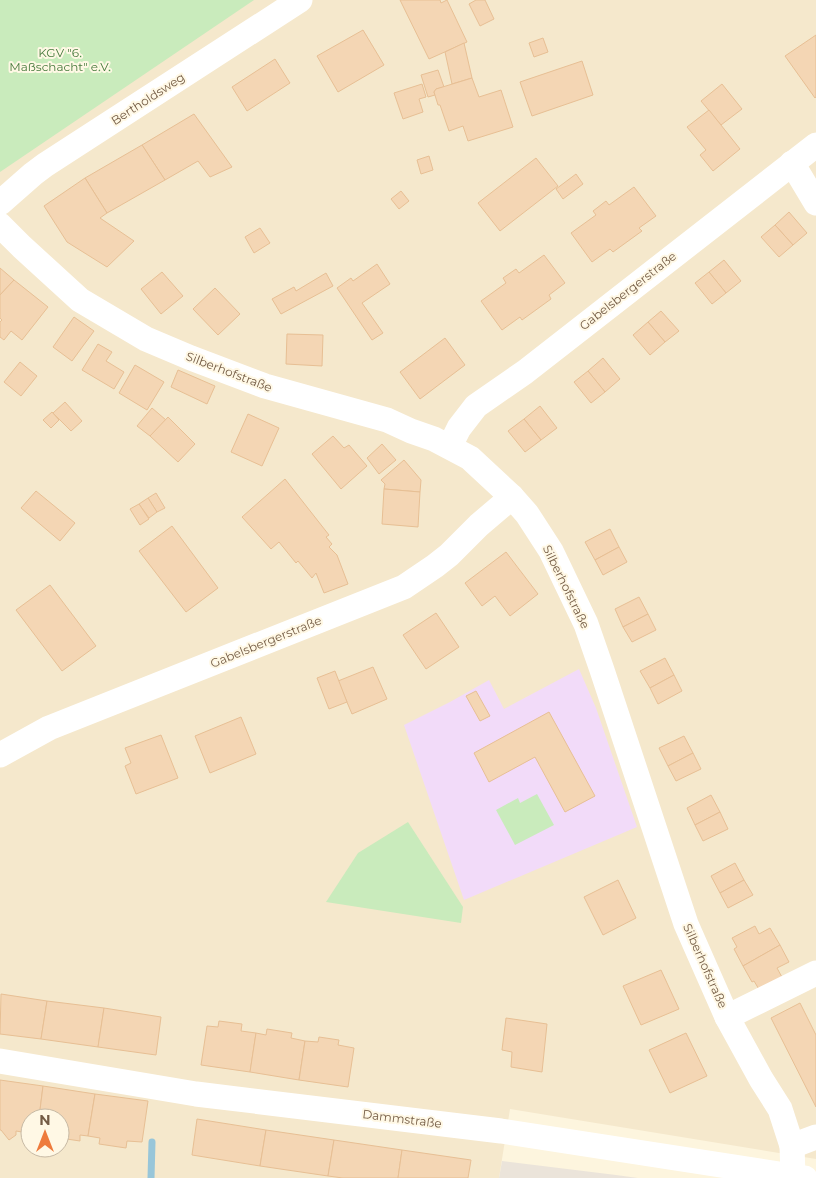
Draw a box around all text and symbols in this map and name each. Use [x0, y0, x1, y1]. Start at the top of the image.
park label: KGV "6. Maßschacht" e.V. [9, 45, 111, 74]
street label: Bertholdsweg [108, 69, 187, 128]
street label: Gabelsbergerstraße [576, 248, 679, 333]
street label: Silberhofstraße [184, 348, 274, 395]
street label: Silberhofstraße [540, 543, 593, 631]
street label: Gabelsbergerstraße [208, 612, 324, 671]
street label: Silberhofstraße [680, 921, 731, 1010]
street label: Dammstraße [362, 1106, 443, 1131]
north arrow [20, 1108, 70, 1158]
text: N [39, 1111, 51, 1129]

